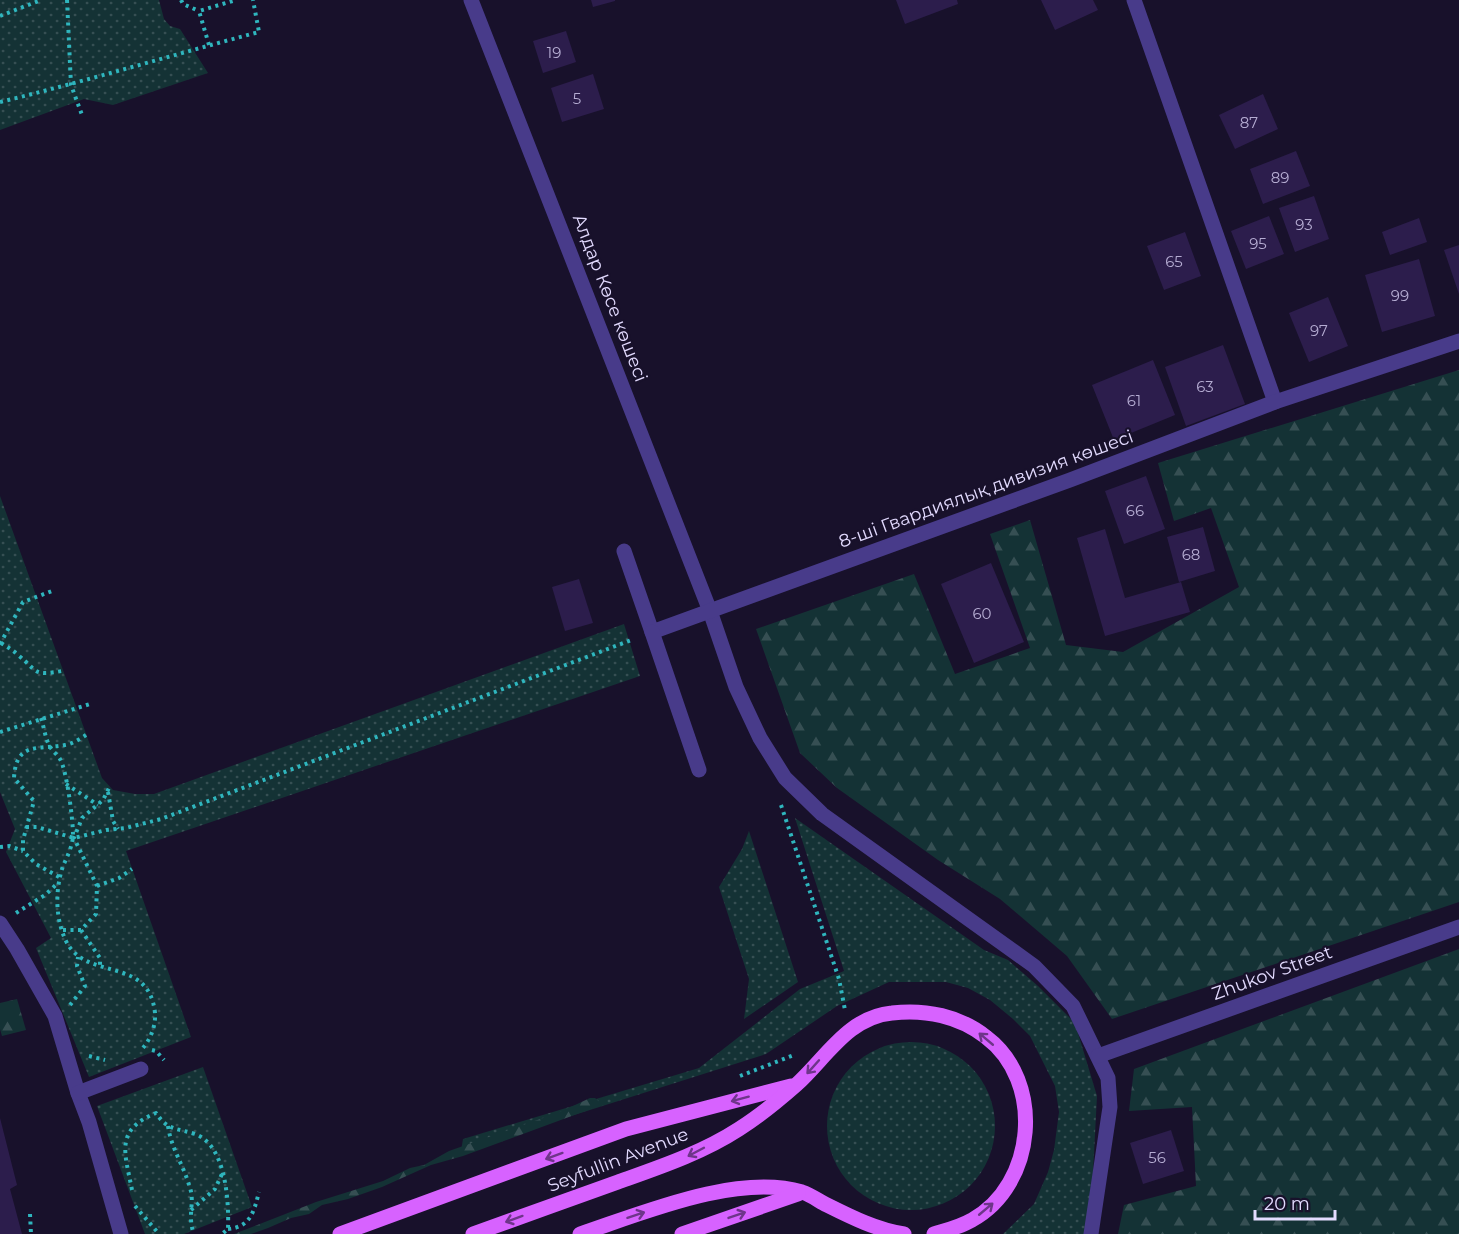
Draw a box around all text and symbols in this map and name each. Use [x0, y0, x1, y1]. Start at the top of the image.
house number: 19 [547, 43, 561, 62]
house number: 5 [573, 89, 581, 108]
house number: 87 [1240, 113, 1258, 132]
house number: 89 [1271, 168, 1289, 187]
street label: Алдар Көсе көшесі [568, 211, 652, 385]
house number: 93 [1295, 215, 1313, 234]
house number: 95 [1249, 234, 1267, 253]
house number: 65 [1165, 252, 1183, 271]
house number: 99 [1391, 286, 1409, 305]
house number: 97 [1310, 321, 1328, 340]
house number: 63 [1196, 377, 1214, 396]
house number: 61 [1127, 391, 1141, 410]
street label: 8-ші Гвардиялық дивизия көшесі [836, 425, 1136, 553]
house number: 66 [1126, 501, 1144, 520]
house number: 68 [1182, 545, 1200, 564]
house number: 60 [972, 604, 992, 623]
street label: Zhukov Street [1209, 941, 1335, 1005]
one-way arrow [978, 1032, 994, 1045]
one-way arrow [806, 1059, 820, 1074]
one-way arrow [731, 1094, 750, 1106]
street label: Seyfullin Avenue [544, 1123, 692, 1197]
one-way arrow [688, 1147, 706, 1158]
house number: 56 [1148, 1148, 1166, 1167]
one-way arrow [545, 1151, 564, 1162]
scale bar [1255, 1183, 1334, 1221]
text: 20 m [1264, 1193, 1310, 1215]
one-way arrow [978, 1203, 994, 1216]
one-way arrow [626, 1209, 645, 1220]
one-way arrow [727, 1209, 746, 1220]
one-way arrow [505, 1215, 524, 1226]

